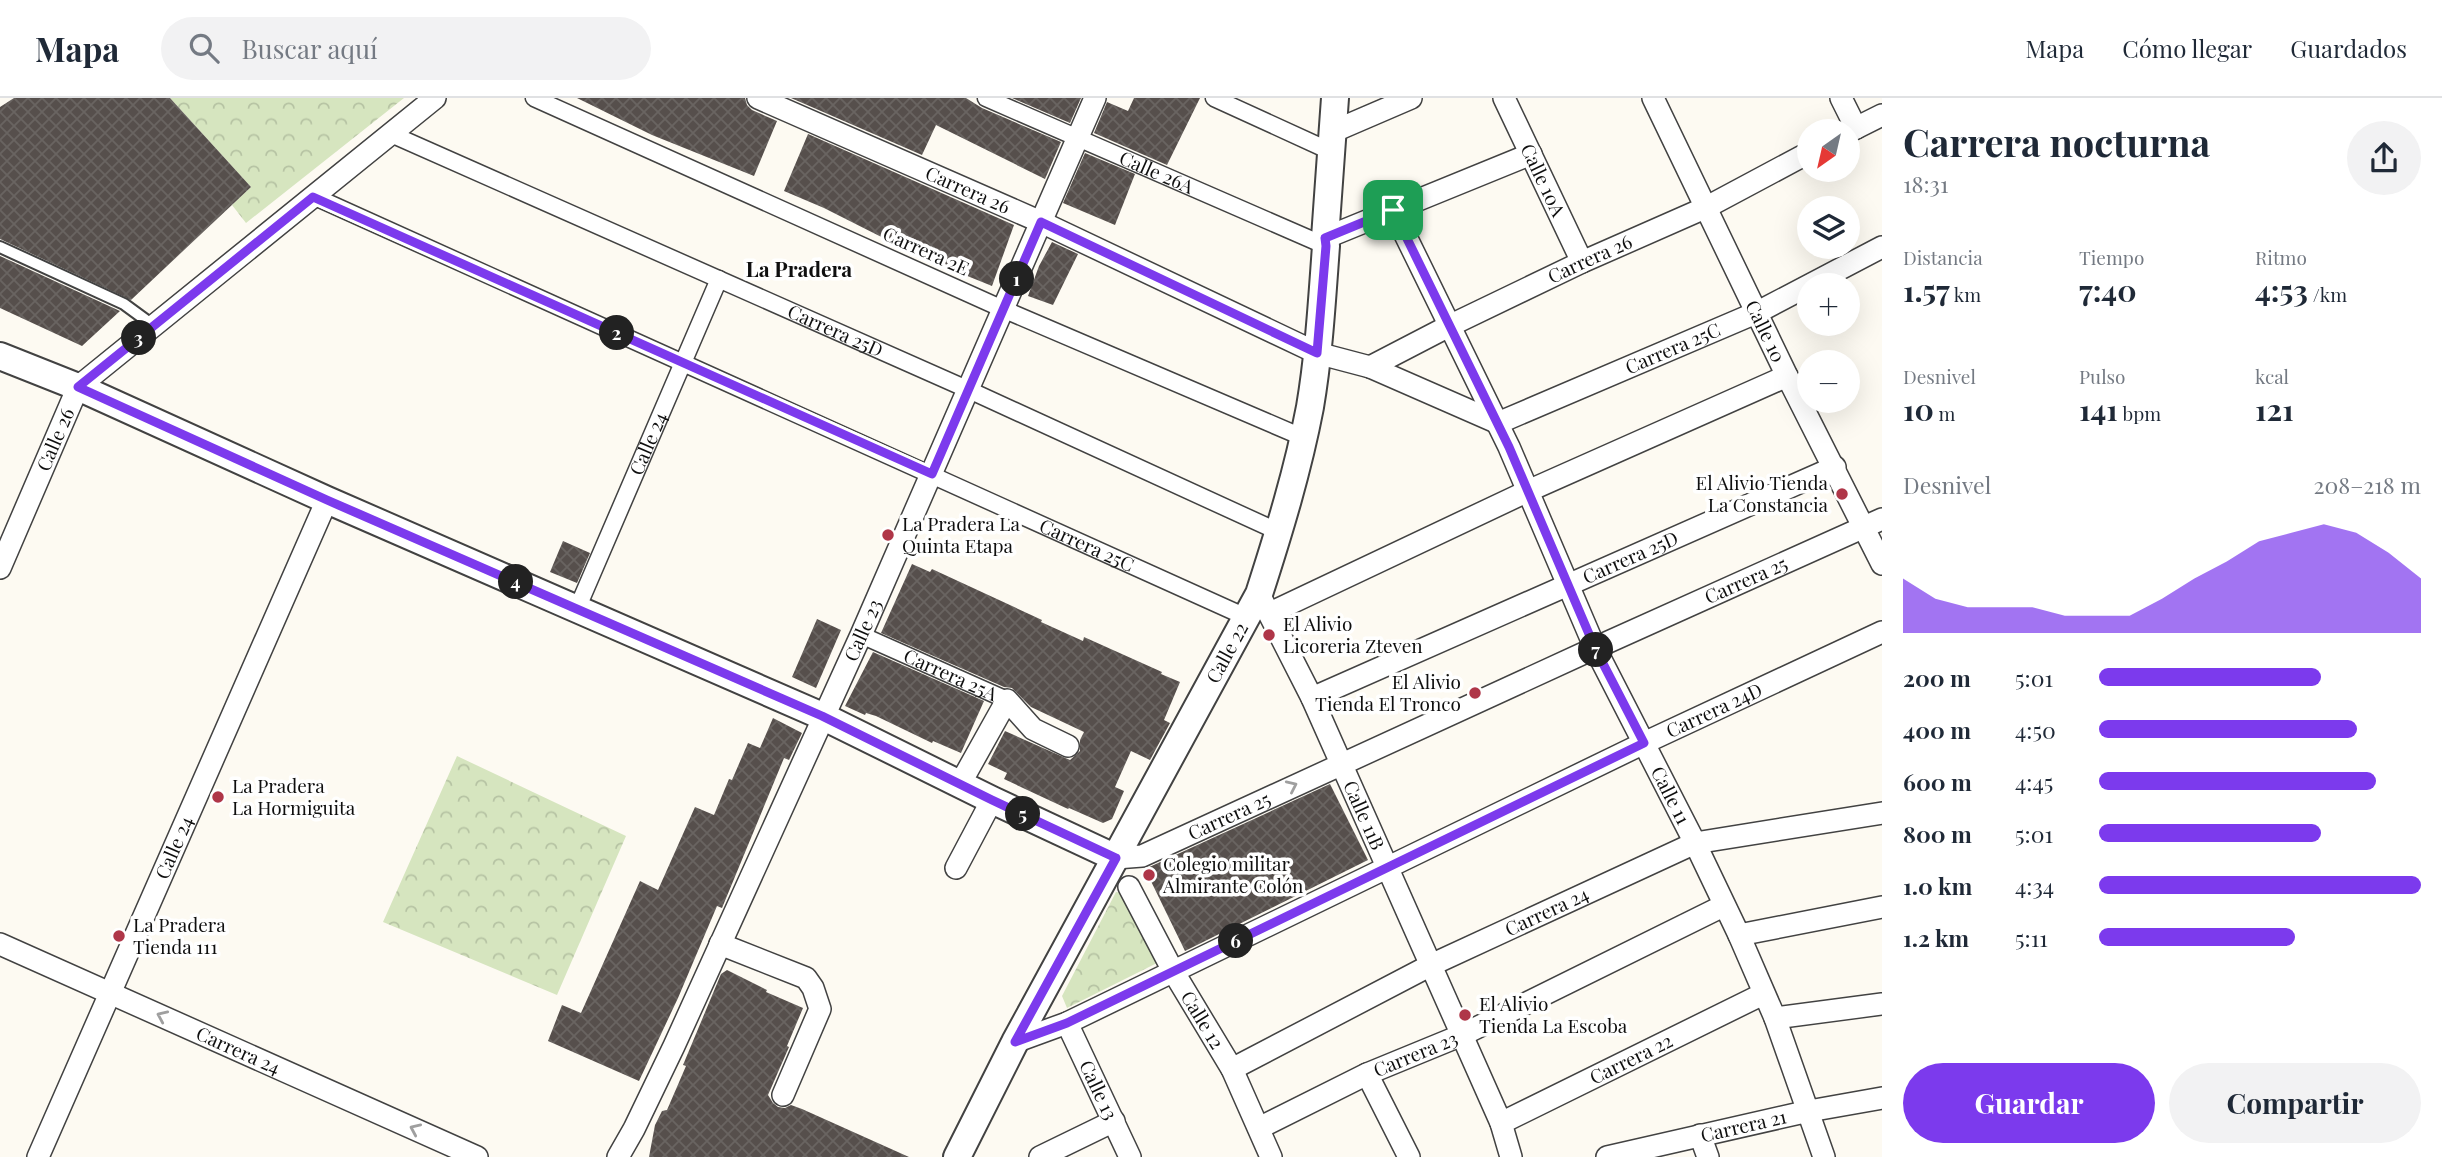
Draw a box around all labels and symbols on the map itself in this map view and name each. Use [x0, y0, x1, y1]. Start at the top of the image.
north arrow [1797, 119, 1860, 182]
street label: Calle 10A [1515, 139, 1573, 221]
street label: Calle 26A [1116, 144, 1199, 199]
street label: Carrera 26 [922, 159, 1015, 219]
pin [1363, 180, 1423, 240]
street label: Carrera 2E [879, 220, 974, 281]
street label: Carrera 26 [1543, 228, 1636, 289]
district label: La Pradera [746, 254, 852, 282]
pin: 1 [1000, 262, 1034, 296]
street label: Calle 10 [1740, 295, 1792, 366]
street label: Carrera 25D [784, 297, 888, 362]
pin: 2 [600, 316, 634, 350]
street label: Carrera 25C [1621, 316, 1724, 379]
pin: 3 [122, 320, 156, 356]
street label: Calle 26 [29, 403, 80, 475]
street label: Calle 24 [622, 408, 672, 479]
place label: El Alivio Tienda La Constancia [1696, 469, 1829, 517]
marker: El Alivio Tienda La Constancia [1834, 486, 1850, 502]
place label: La Pradera La Quinta Etapa [902, 510, 1020, 558]
street label: Carrera 25C [1036, 512, 1139, 577]
street label: Carrera 25D [1578, 524, 1682, 589]
marker: La Pradera La Quinta Etapa [880, 527, 896, 543]
street label: Carrera 25 [1700, 549, 1791, 609]
pin: 4 [498, 564, 534, 600]
street label: Calle 23 [837, 595, 887, 665]
place label: El Alivio Licoreria Zteven [1283, 610, 1423, 658]
street label: Calle 22 [1199, 617, 1253, 687]
marker: El Alivio Licoreria Zteven [1261, 627, 1277, 643]
pin: 7 [1578, 632, 1614, 668]
street label: Carrera 25A [900, 642, 1003, 707]
place label: El Alivio Tienda El Tronco [1315, 668, 1461, 716]
street label: Carrera 24D [1661, 676, 1766, 743]
marker: El Alivio Tienda El Tronco [1467, 685, 1483, 701]
street label: Calle 11 [1646, 761, 1697, 828]
place label: La Pradera La Hormiguita [232, 772, 356, 820]
street label: Calle 11B [1338, 776, 1392, 854]
one-way arrow [1285, 781, 1297, 795]
street label: Carrera 25 [1183, 785, 1274, 845]
marker: La Pradera La Hormiguita [210, 789, 226, 805]
pin: 5 [1006, 796, 1040, 832]
street label: Calle 24 [148, 812, 198, 883]
place label: Colegio militar Almirante Colón [1162, 850, 1304, 898]
marker: Colegio militar Almirante Colón [1141, 867, 1157, 883]
street label: Carrera 24 [1500, 880, 1592, 941]
place label: La Pradera Tienda 111 [133, 911, 226, 959]
pin: 6 [1218, 924, 1254, 958]
marker: La Pradera Tienda 111 [111, 928, 127, 944]
street label: Calle 12 [1176, 985, 1231, 1053]
place label: El Alivio Tienda La Escoba [1479, 990, 1628, 1038]
marker: El Alivio Tienda La Escoba [1457, 1007, 1473, 1023]
one-way arrow [157, 1010, 169, 1024]
street label: Carrera 24 [192, 1019, 285, 1080]
street label: Carrera 23 [1369, 1024, 1461, 1082]
street label: Carrera 22 [1585, 1027, 1676, 1089]
street label: Calle 13 [1074, 1056, 1125, 1124]
street label: Carrera 21 [1698, 1103, 1789, 1147]
one-way arrow [410, 1123, 422, 1137]

